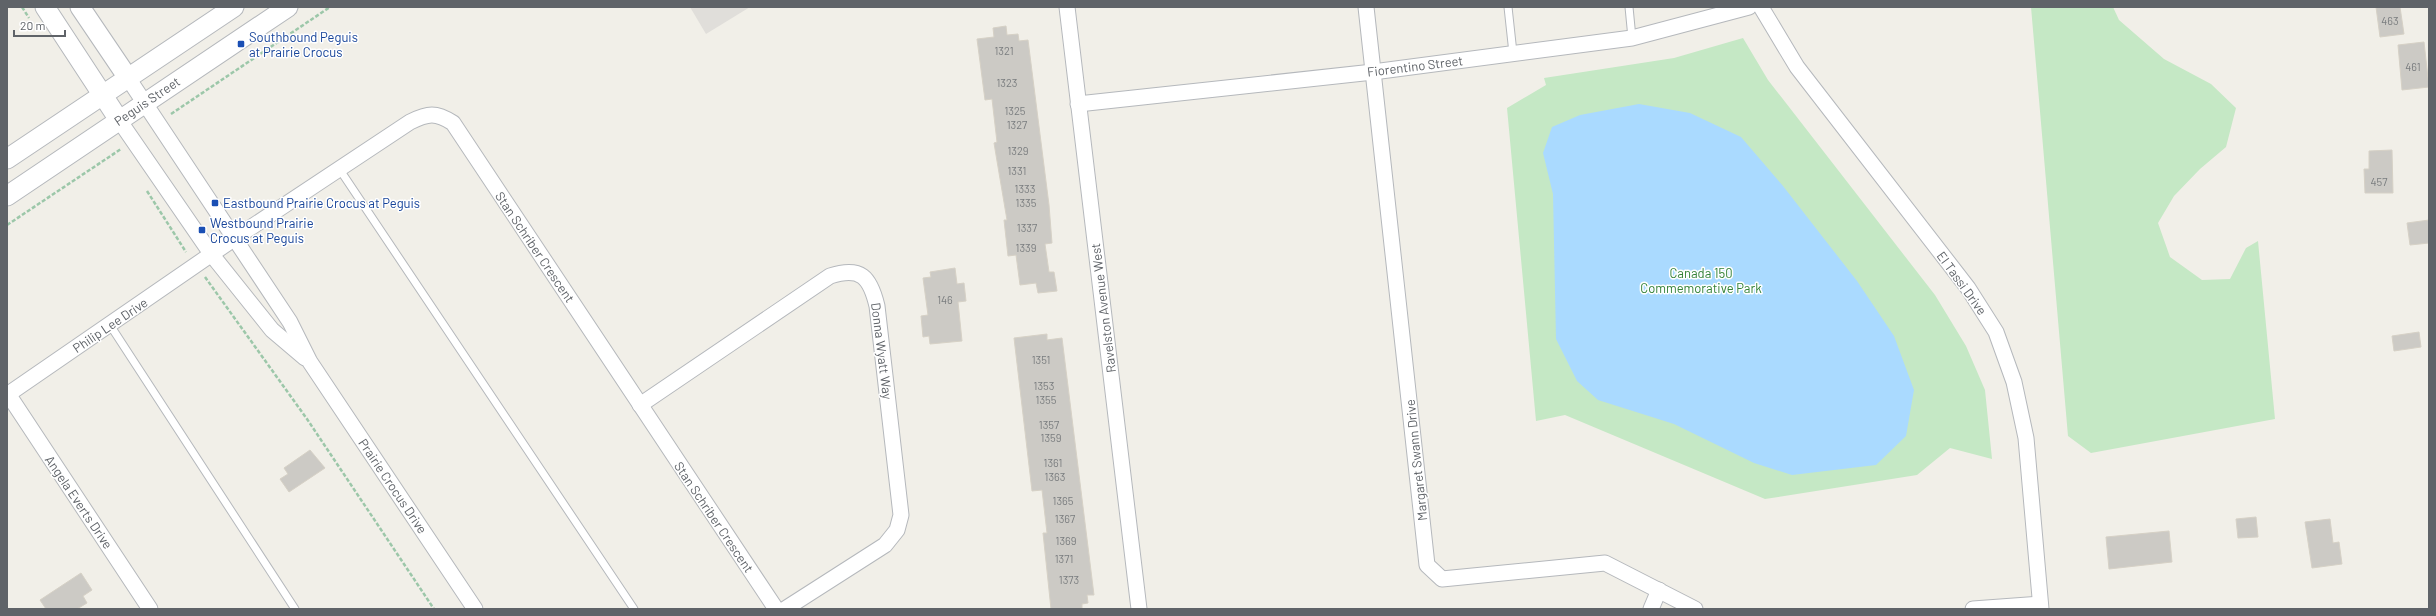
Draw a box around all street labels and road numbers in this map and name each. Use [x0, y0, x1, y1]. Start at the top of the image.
street label: Fiorentino Street [1366, 52, 1464, 80]
street label: Peguis Street [111, 73, 183, 129]
street label: Stan Schriber Crescent [492, 189, 578, 305]
street label: Ravelston Avenue West [1087, 242, 1119, 374]
street label: El Tassi Drive [1934, 248, 1990, 318]
street label: Philip Lee Drive [70, 294, 151, 356]
street label: Donna Wyatt Way [868, 302, 896, 400]
street label: Margaret Swann Drive [1402, 398, 1430, 522]
street label: Prairie Crocus Drive [355, 435, 431, 537]
street label: Angela Everts Drive [42, 452, 116, 552]
street label: Stan Schriber Crescent [671, 459, 757, 575]

